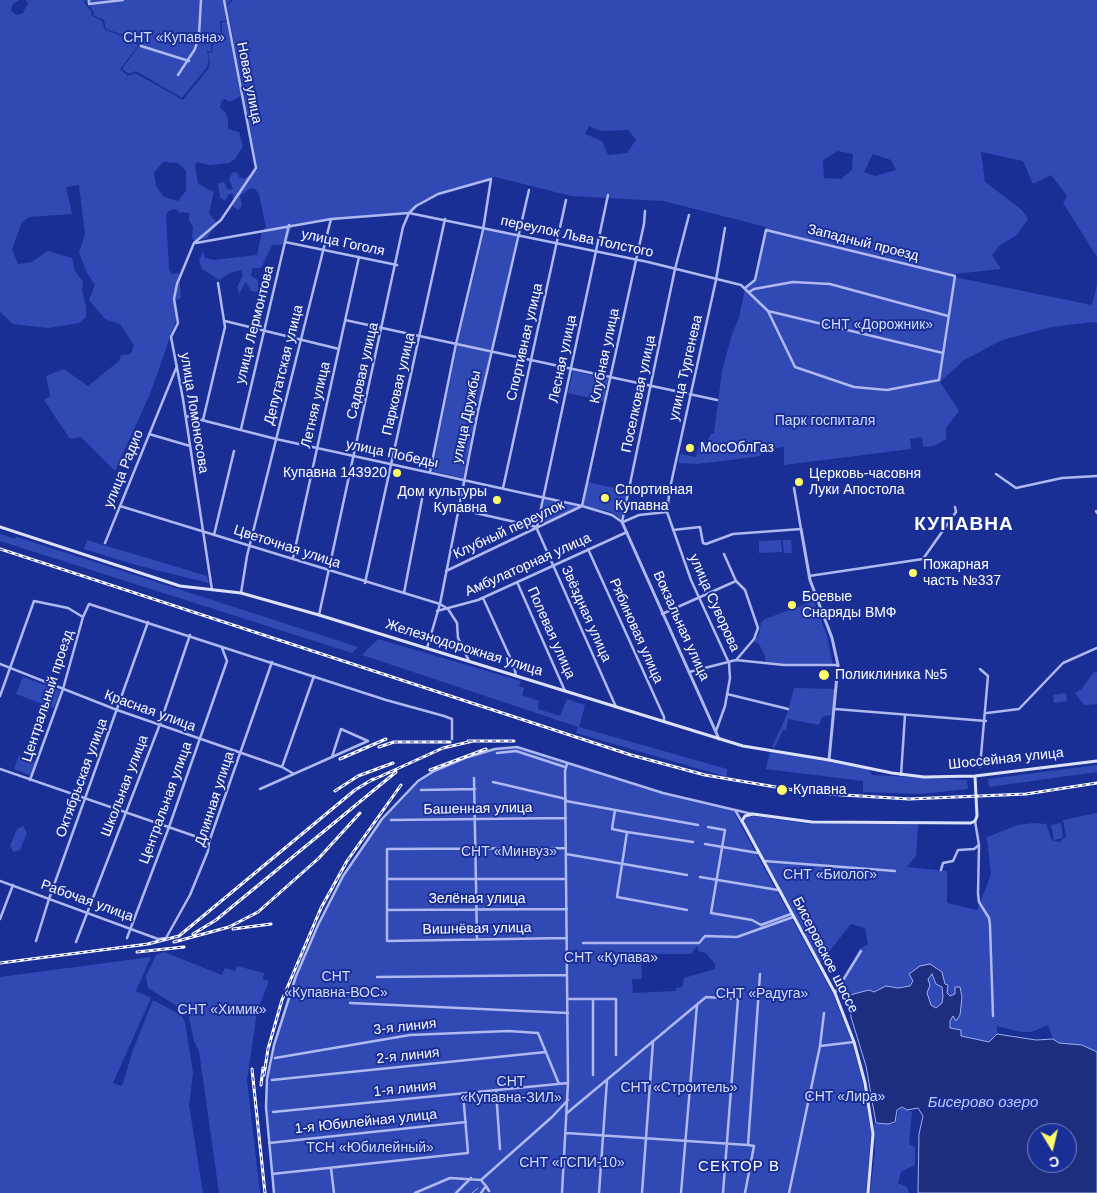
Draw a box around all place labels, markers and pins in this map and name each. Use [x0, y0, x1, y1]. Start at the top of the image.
place label: МосОблГаз [700, 440, 774, 456]
marker: МосОблГаз [684, 442, 696, 454]
place label: Купавна 143920 [283, 465, 387, 481]
place label: Церковь-часовня Луки Апостола [809, 466, 921, 498]
marker: Купавна 143920 [391, 467, 403, 479]
marker: Церковь-часовня Луки Апостола [793, 476, 805, 488]
place label: Спортивная Купавна [615, 482, 693, 514]
place label: Дом культуры Купавна [397, 484, 487, 516]
marker: Спортивная Купавна [599, 492, 611, 504]
marker: Дом культуры Купавна [491, 494, 503, 506]
place label: Пожарная часть №337 [923, 557, 1001, 590]
marker: Пожарная часть №337 [907, 567, 919, 579]
place label: Боевые Снаряды ВМФ [802, 589, 896, 622]
marker: Боевые Снаряды ВМФ [786, 599, 798, 611]
place label: Поликлиника №5 [835, 667, 947, 683]
marker: Поликлиника №5 [817, 668, 831, 682]
place label: Купавна [793, 782, 846, 798]
marker: Купавна [775, 783, 789, 797]

